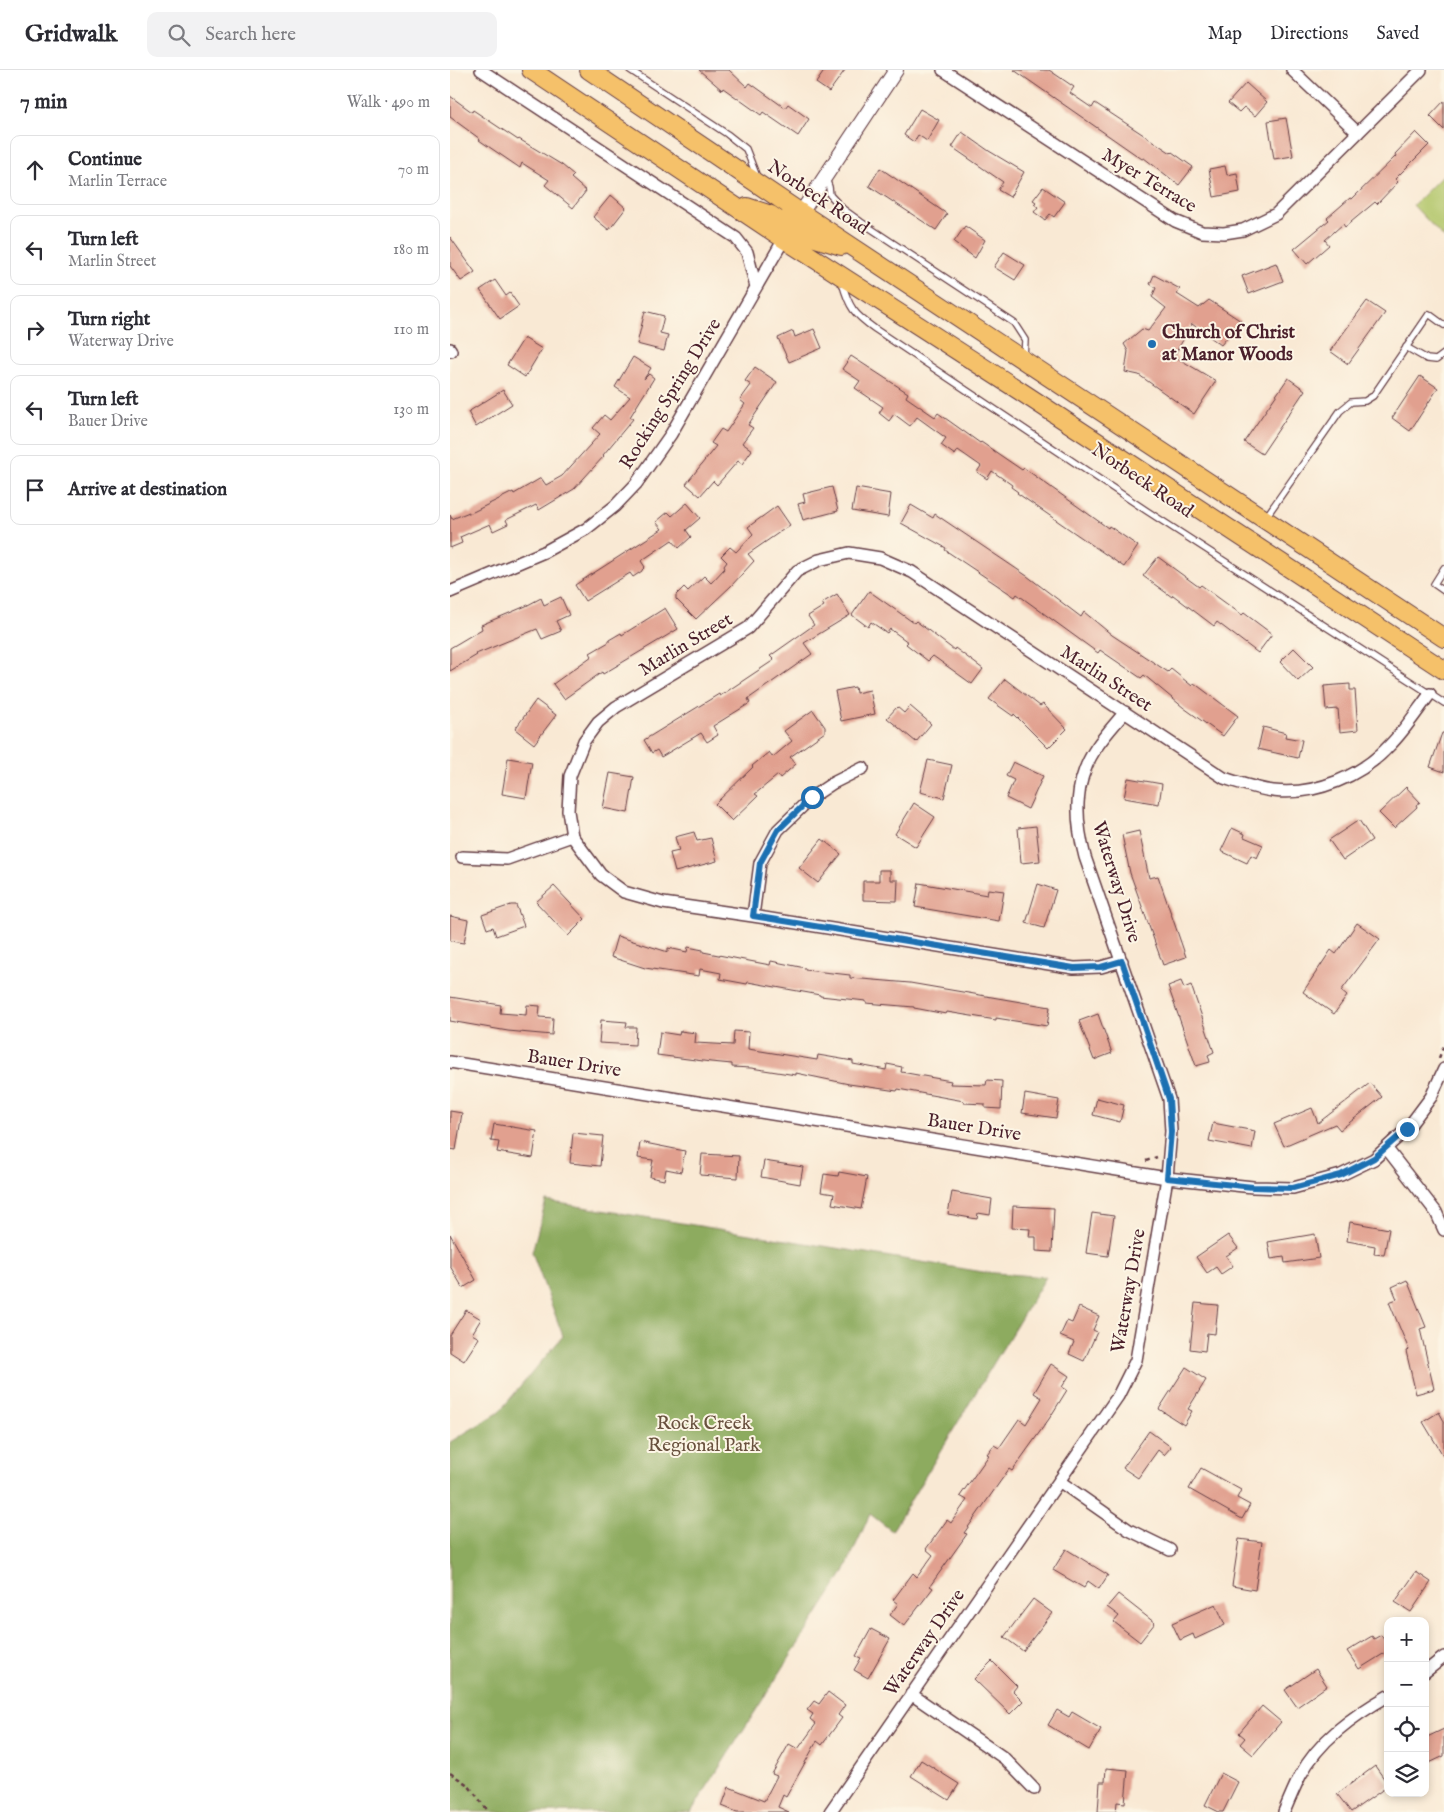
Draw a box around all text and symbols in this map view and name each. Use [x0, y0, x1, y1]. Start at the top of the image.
search box [147, 12, 497, 57]
text: Gridwalk [25, 19, 117, 50]
icon: search [165, 21, 193, 49]
text: Search here [205, 23, 296, 47]
text: Map [1208, 23, 1242, 46]
text: Directions [1270, 23, 1348, 46]
text: Saved [1376, 23, 1419, 46]
text: 7 min [20, 89, 67, 116]
text: Walk · 490 m [347, 93, 430, 113]
street label: Myer Terrace [1097, 143, 1201, 219]
text: Continue [68, 148, 142, 172]
street label: Norbeck Road [763, 155, 874, 241]
icon: ahead [21, 156, 49, 184]
text: 70 m [398, 160, 429, 180]
text: Marlin Terrace [68, 172, 167, 192]
text: Turn left [68, 228, 139, 252]
icon: left [21, 236, 49, 264]
text: 180 m [393, 240, 429, 260]
text: Marlin Street [68, 252, 156, 272]
text: Turn right [68, 308, 150, 332]
street label: Rocking Spring Drive [615, 314, 727, 474]
icon: right [21, 316, 49, 344]
text: 110 m [393, 320, 429, 340]
place label: Church of Christ at Manor Woods [1162, 321, 1295, 367]
text: Waterway Drive [68, 332, 174, 352]
marker: Church of Christ at Manor Woods [1146, 338, 1158, 350]
text: Turn left [68, 388, 139, 412]
icon: left [21, 396, 49, 424]
text: 130 m [393, 400, 429, 420]
text: Bauer Drive [68, 412, 148, 432]
street label: Norbeck Road [1087, 438, 1198, 524]
icon: arrive [21, 476, 49, 504]
text: Arrive at destination [68, 478, 227, 502]
street label: Marlin Street [635, 607, 738, 682]
street label: Marlin Street [1056, 640, 1157, 718]
route start [801, 786, 824, 809]
street label: Waterway Drive [1086, 818, 1146, 946]
street label: Bauer Drive [525, 1045, 623, 1083]
street label: Bauer Drive [925, 1109, 1023, 1147]
route end [1396, 1118, 1419, 1141]
street label: Waterway Drive [1106, 1227, 1152, 1355]
park label: Rock Creek Regional Park [648, 1412, 761, 1458]
street label: Waterway Drive [879, 1584, 971, 1701]
map controls [1384, 1617, 1429, 1797]
button: + [1384, 1617, 1429, 1662]
button: − [1384, 1662, 1429, 1707]
button: locate [1384, 1707, 1429, 1752]
button: layers [1384, 1752, 1429, 1797]

